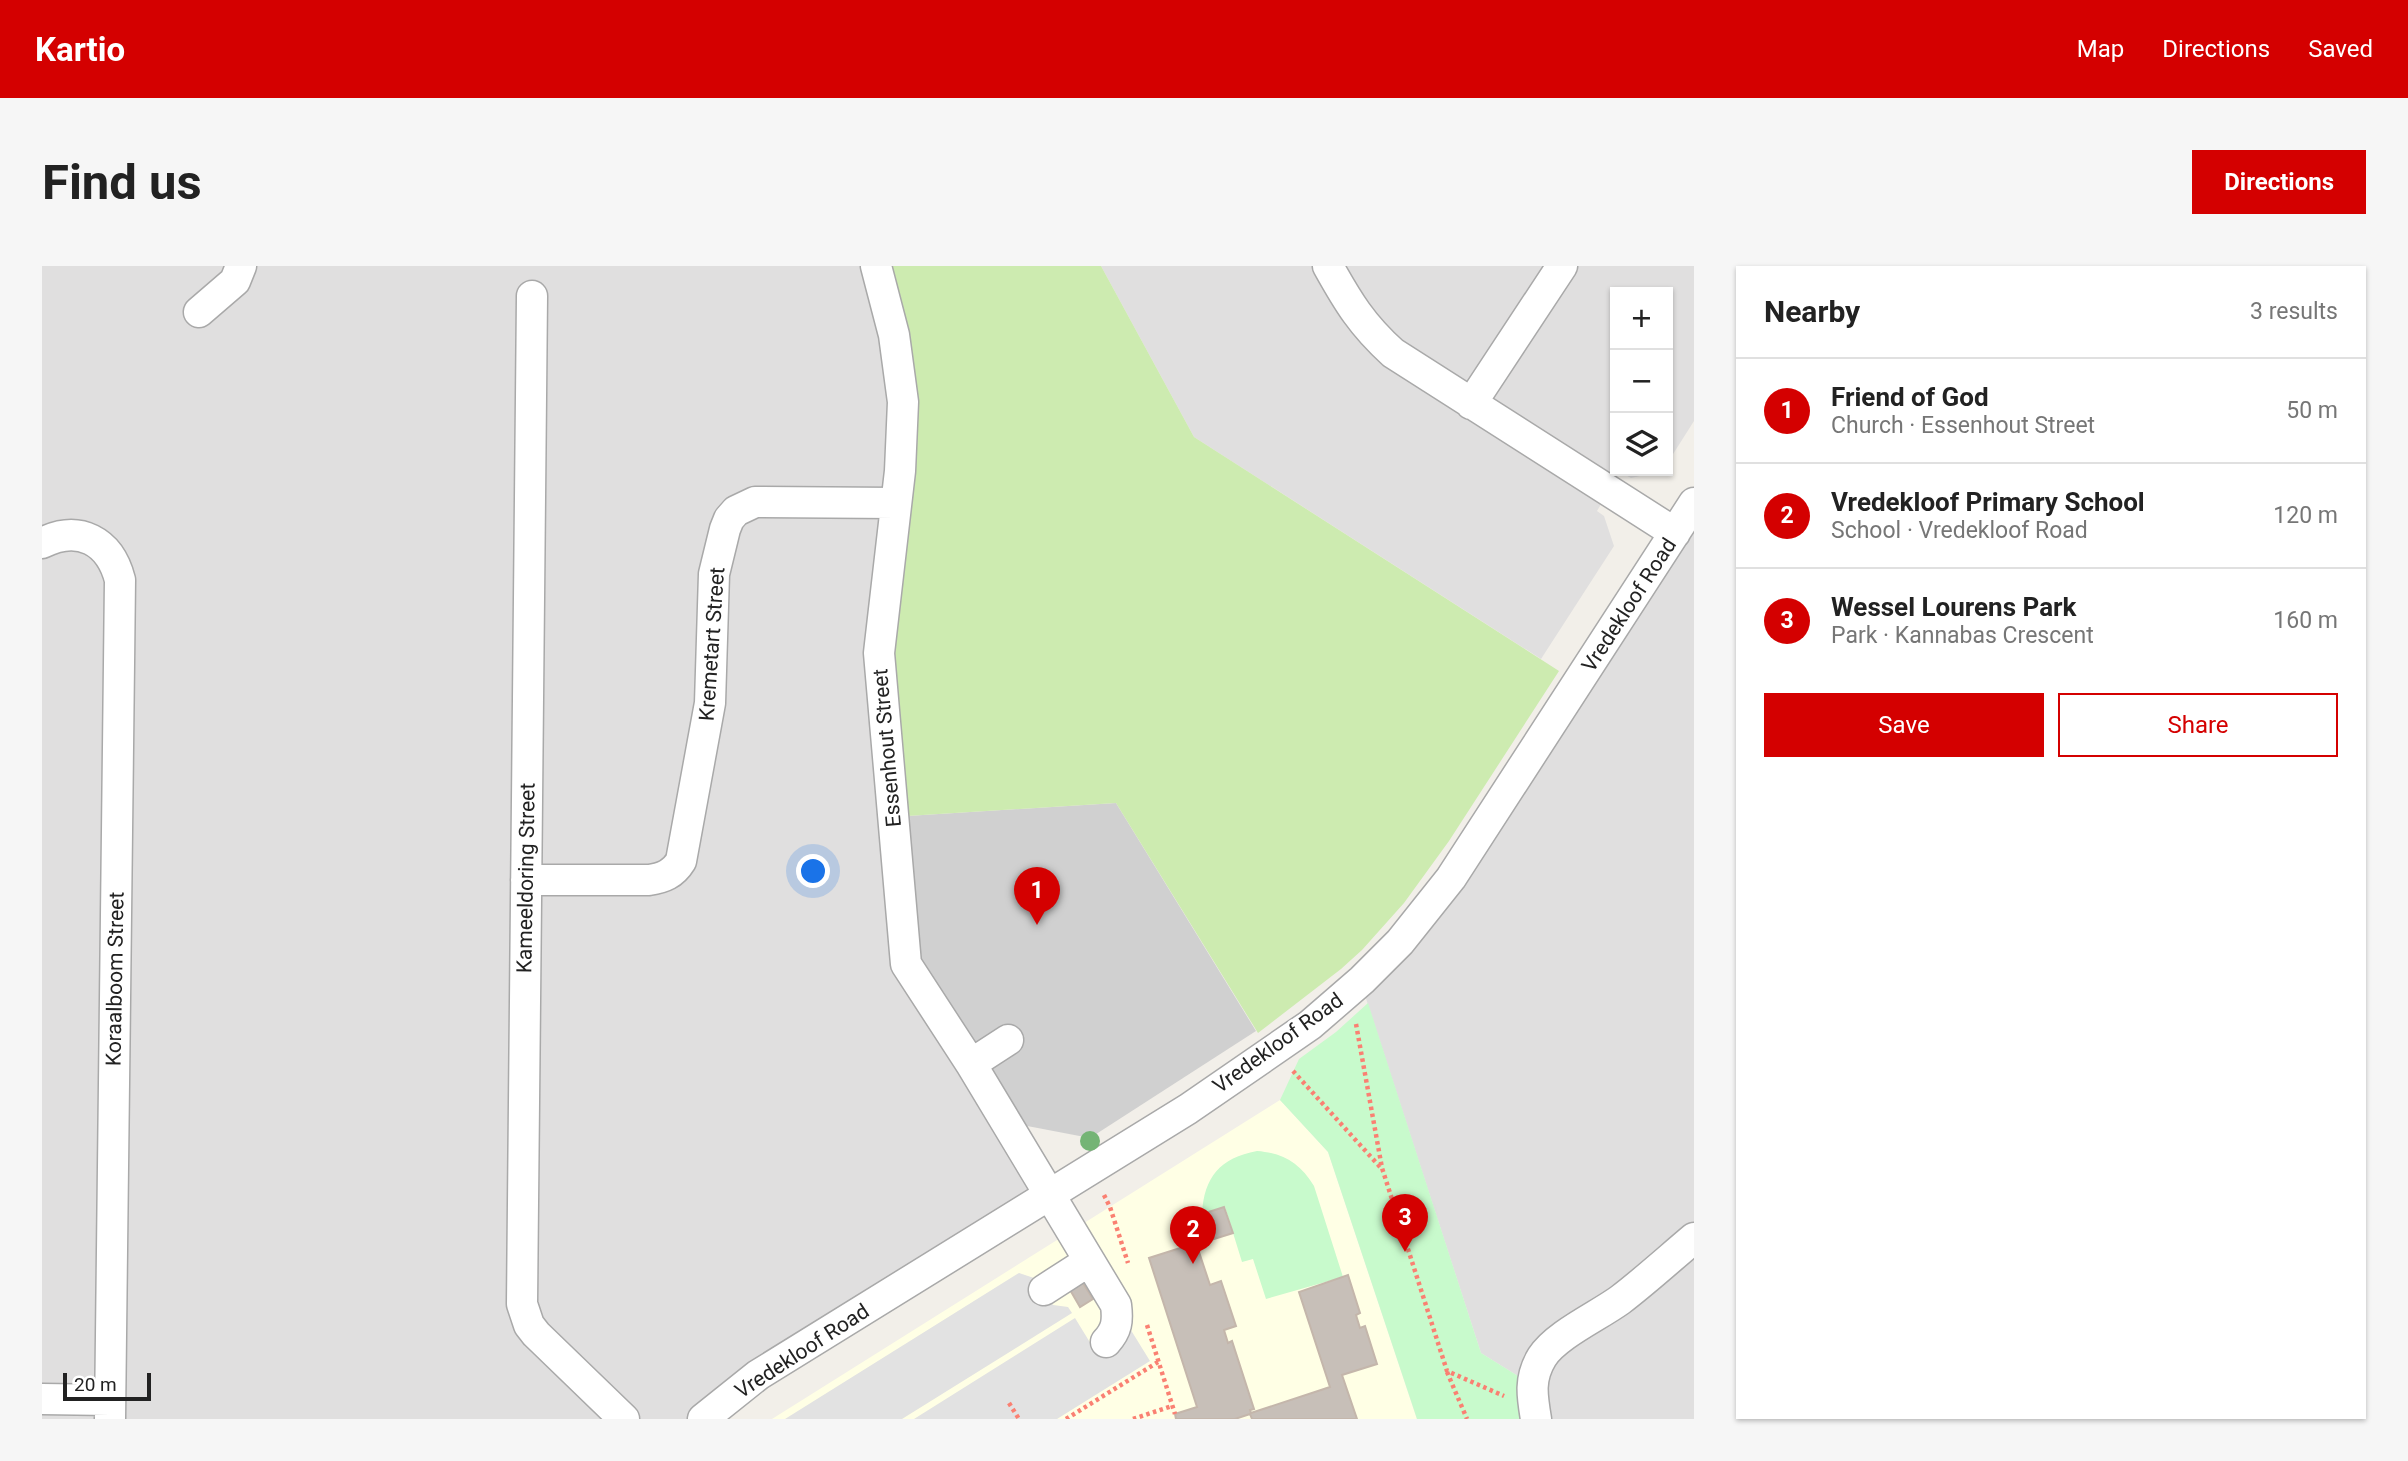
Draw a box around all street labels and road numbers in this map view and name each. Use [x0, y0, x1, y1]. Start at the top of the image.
street label: Vredekloof Road [1577, 534, 1681, 676]
street label: Kremetart Street [695, 566, 729, 722]
street label: Essenhout Street [868, 668, 906, 828]
street label: Kameeldoring Street [512, 782, 540, 973]
street label: Koraalboom Street [101, 892, 129, 1066]
street label: Vredekloof Road [1208, 988, 1348, 1098]
street label: Vredekloof Road [731, 1299, 873, 1403]

